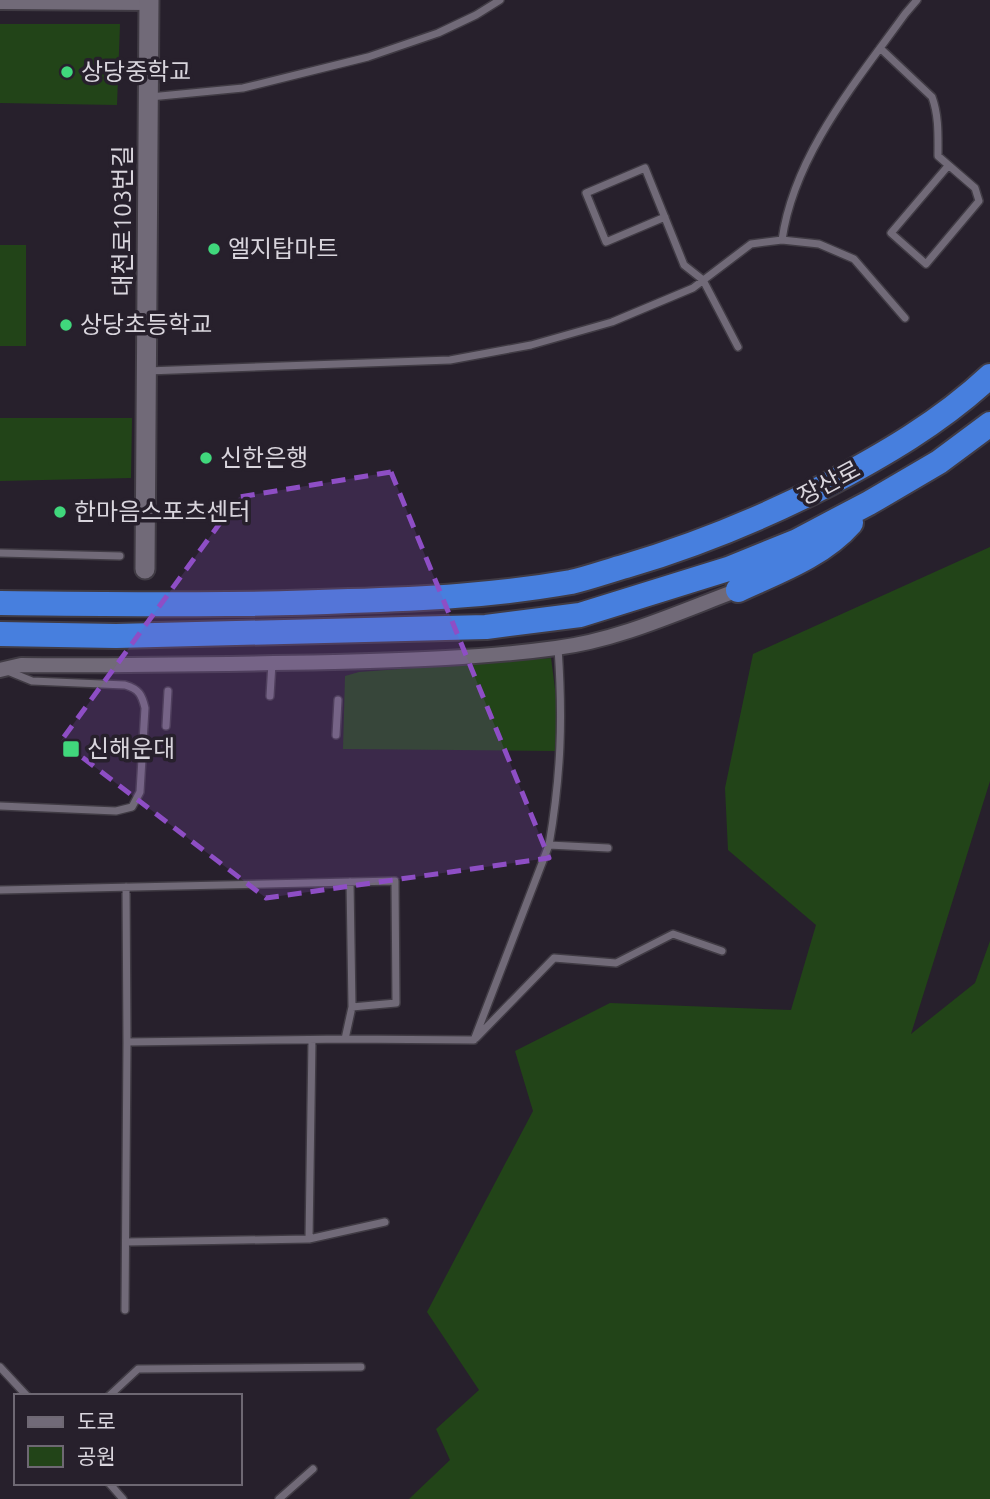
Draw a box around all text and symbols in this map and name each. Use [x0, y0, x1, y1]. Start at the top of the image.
place label: 상당중학교 [81, 58, 191, 85]
marker: 상당중학교 [59, 64, 75, 80]
street label: 대천로103번길 [109, 145, 136, 297]
place label: 엘지탑마트 [228, 235, 338, 262]
marker: 엘지탑마트 [206, 241, 222, 257]
place label: 상당초등학교 [80, 311, 212, 338]
marker: 상당초등학교 [58, 317, 74, 333]
place label: 신한은행 [220, 444, 308, 471]
marker: 신한은행 [198, 450, 214, 466]
street label: 장산로 [793, 455, 864, 510]
place label: 한마음스포츠센터 [74, 498, 251, 525]
marker: 한마음스포츠센터 [52, 504, 68, 520]
place label: 신해운대 [87, 735, 175, 762]
marker: 신해운대 [61, 739, 81, 759]
legend [14, 1394, 242, 1485]
text: 도로 [77, 1409, 116, 1433]
text: 공원 [77, 1444, 116, 1468]

